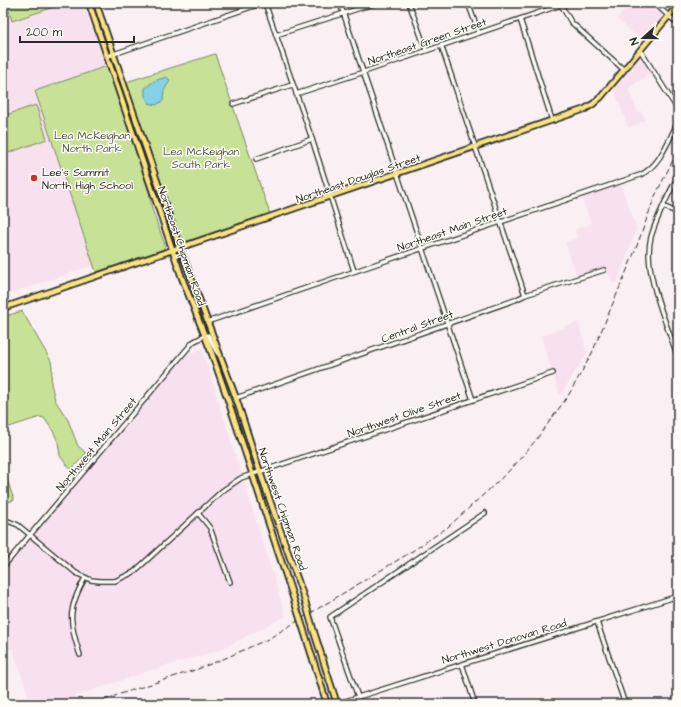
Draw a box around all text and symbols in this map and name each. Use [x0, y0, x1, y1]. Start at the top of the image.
street label: Northeast Green Street [366, 14, 489, 69]
scale bar [20, 18, 134, 44]
north arrow [623, 18, 663, 58]
text: 200 m [26, 24, 63, 41]
text: N [626, 35, 642, 47]
park label: Lea McKeighan North Park [54, 128, 131, 156]
park label: Lea McKeighan South Park [163, 144, 240, 172]
street label: Northeast Douglas Street [294, 150, 423, 208]
place label: Lee's Summit North High School [42, 165, 133, 194]
marker: Lee's Summit North High School [29, 173, 39, 183]
street label: Northeast Chipman Road [154, 184, 209, 308]
street label: Northeast Main Street [395, 203, 510, 255]
street label: Central Street [379, 306, 456, 346]
street label: Northwest Olive Street [345, 388, 463, 441]
street label: Northwest Main Street [53, 394, 141, 495]
street label: Northwest Chipman Road [254, 446, 311, 573]
street label: Northwest Donovan Road [440, 615, 569, 668]

